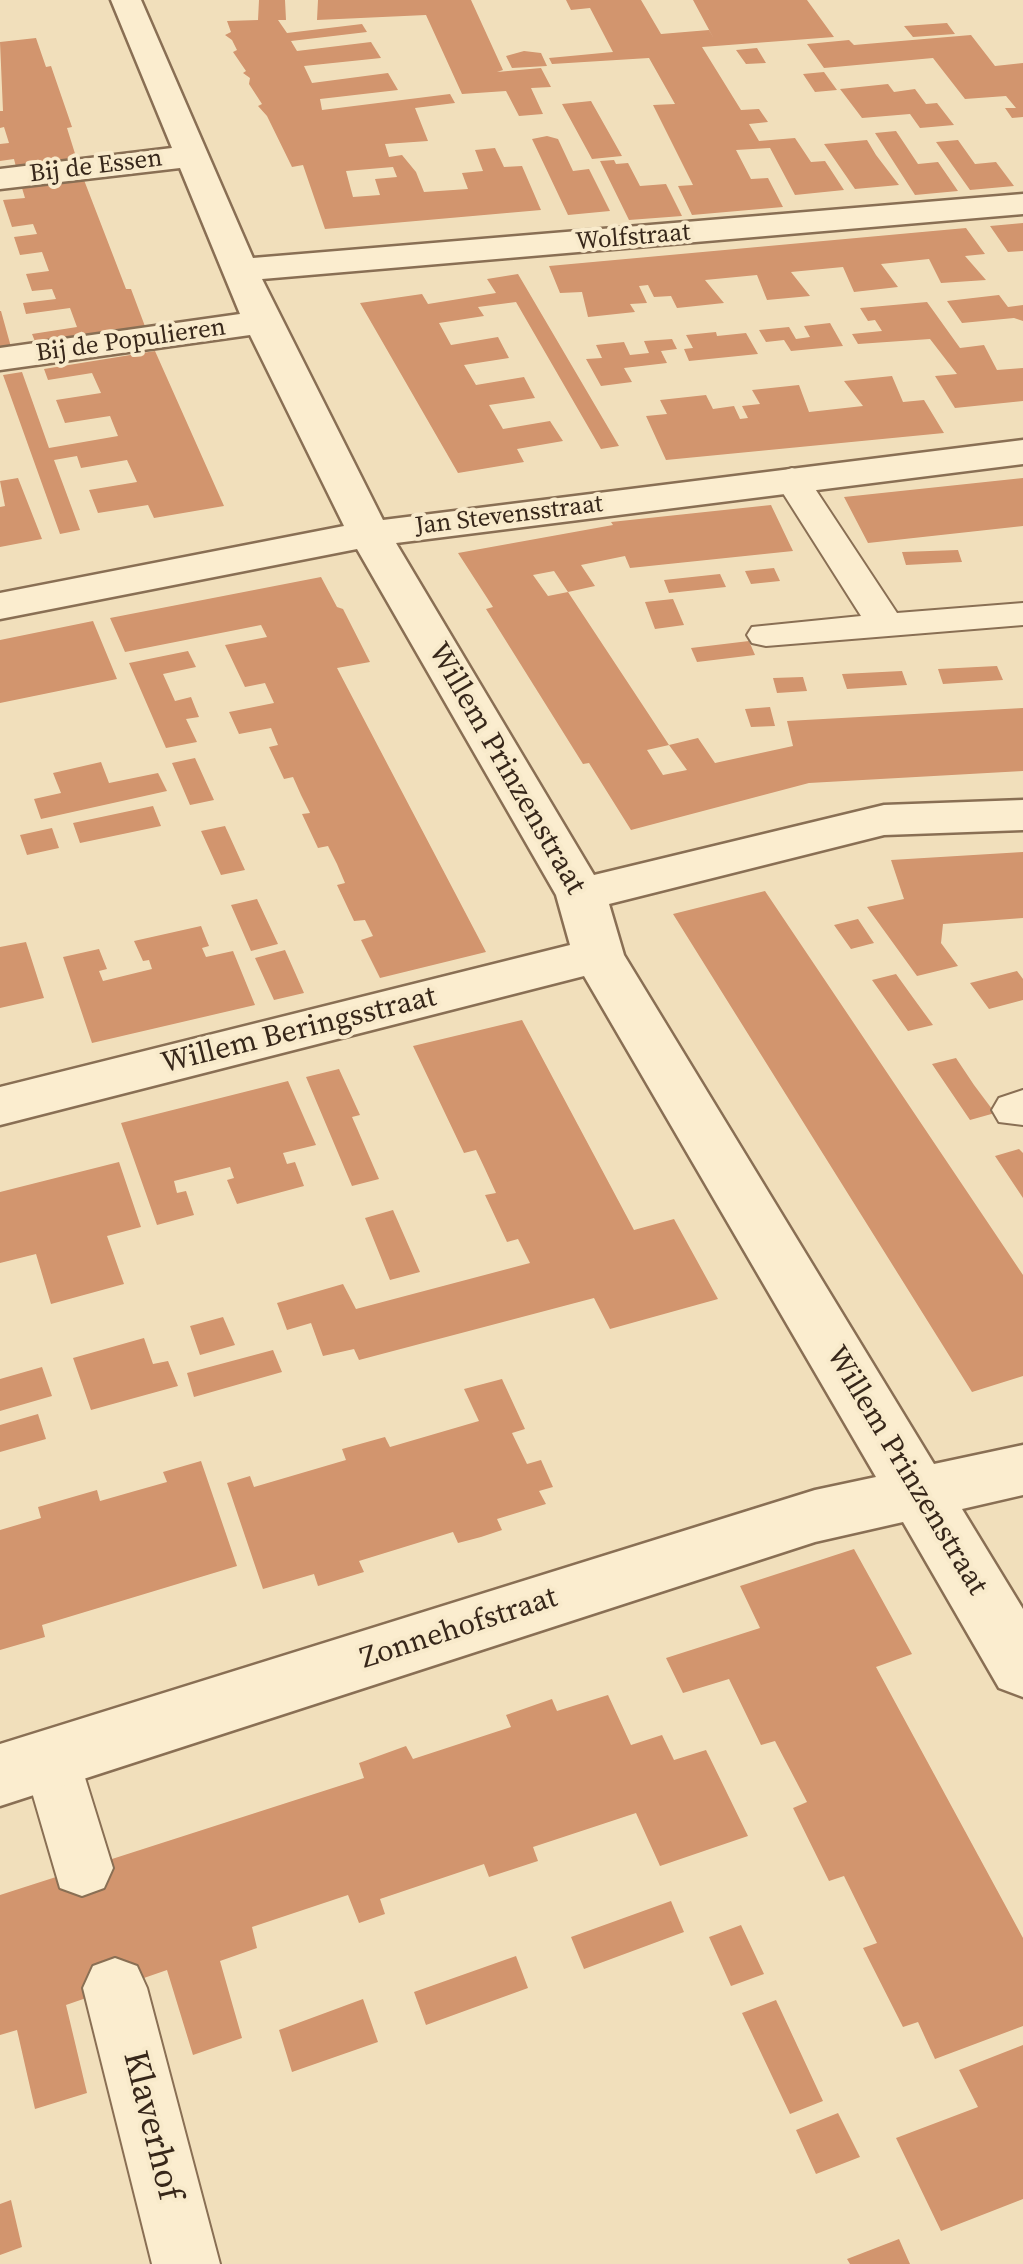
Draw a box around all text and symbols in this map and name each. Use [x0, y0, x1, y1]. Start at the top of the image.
street label: Bij de Essen [28, 144, 164, 190]
street label: Wolfstraat [574, 218, 692, 258]
street label: Bij de Populieren [34, 313, 228, 369]
street label: Jan Stevensstraat [413, 490, 605, 542]
street label: Willem Prinzenstraat [419, 637, 593, 901]
street label: Willem Beringsstraat [158, 979, 440, 1083]
street label: Willem Prinzenstraat [817, 1340, 995, 1602]
street label: Zonnehofstraat [356, 1580, 562, 1678]
street label: Klaverhof [112, 2047, 190, 2205]

